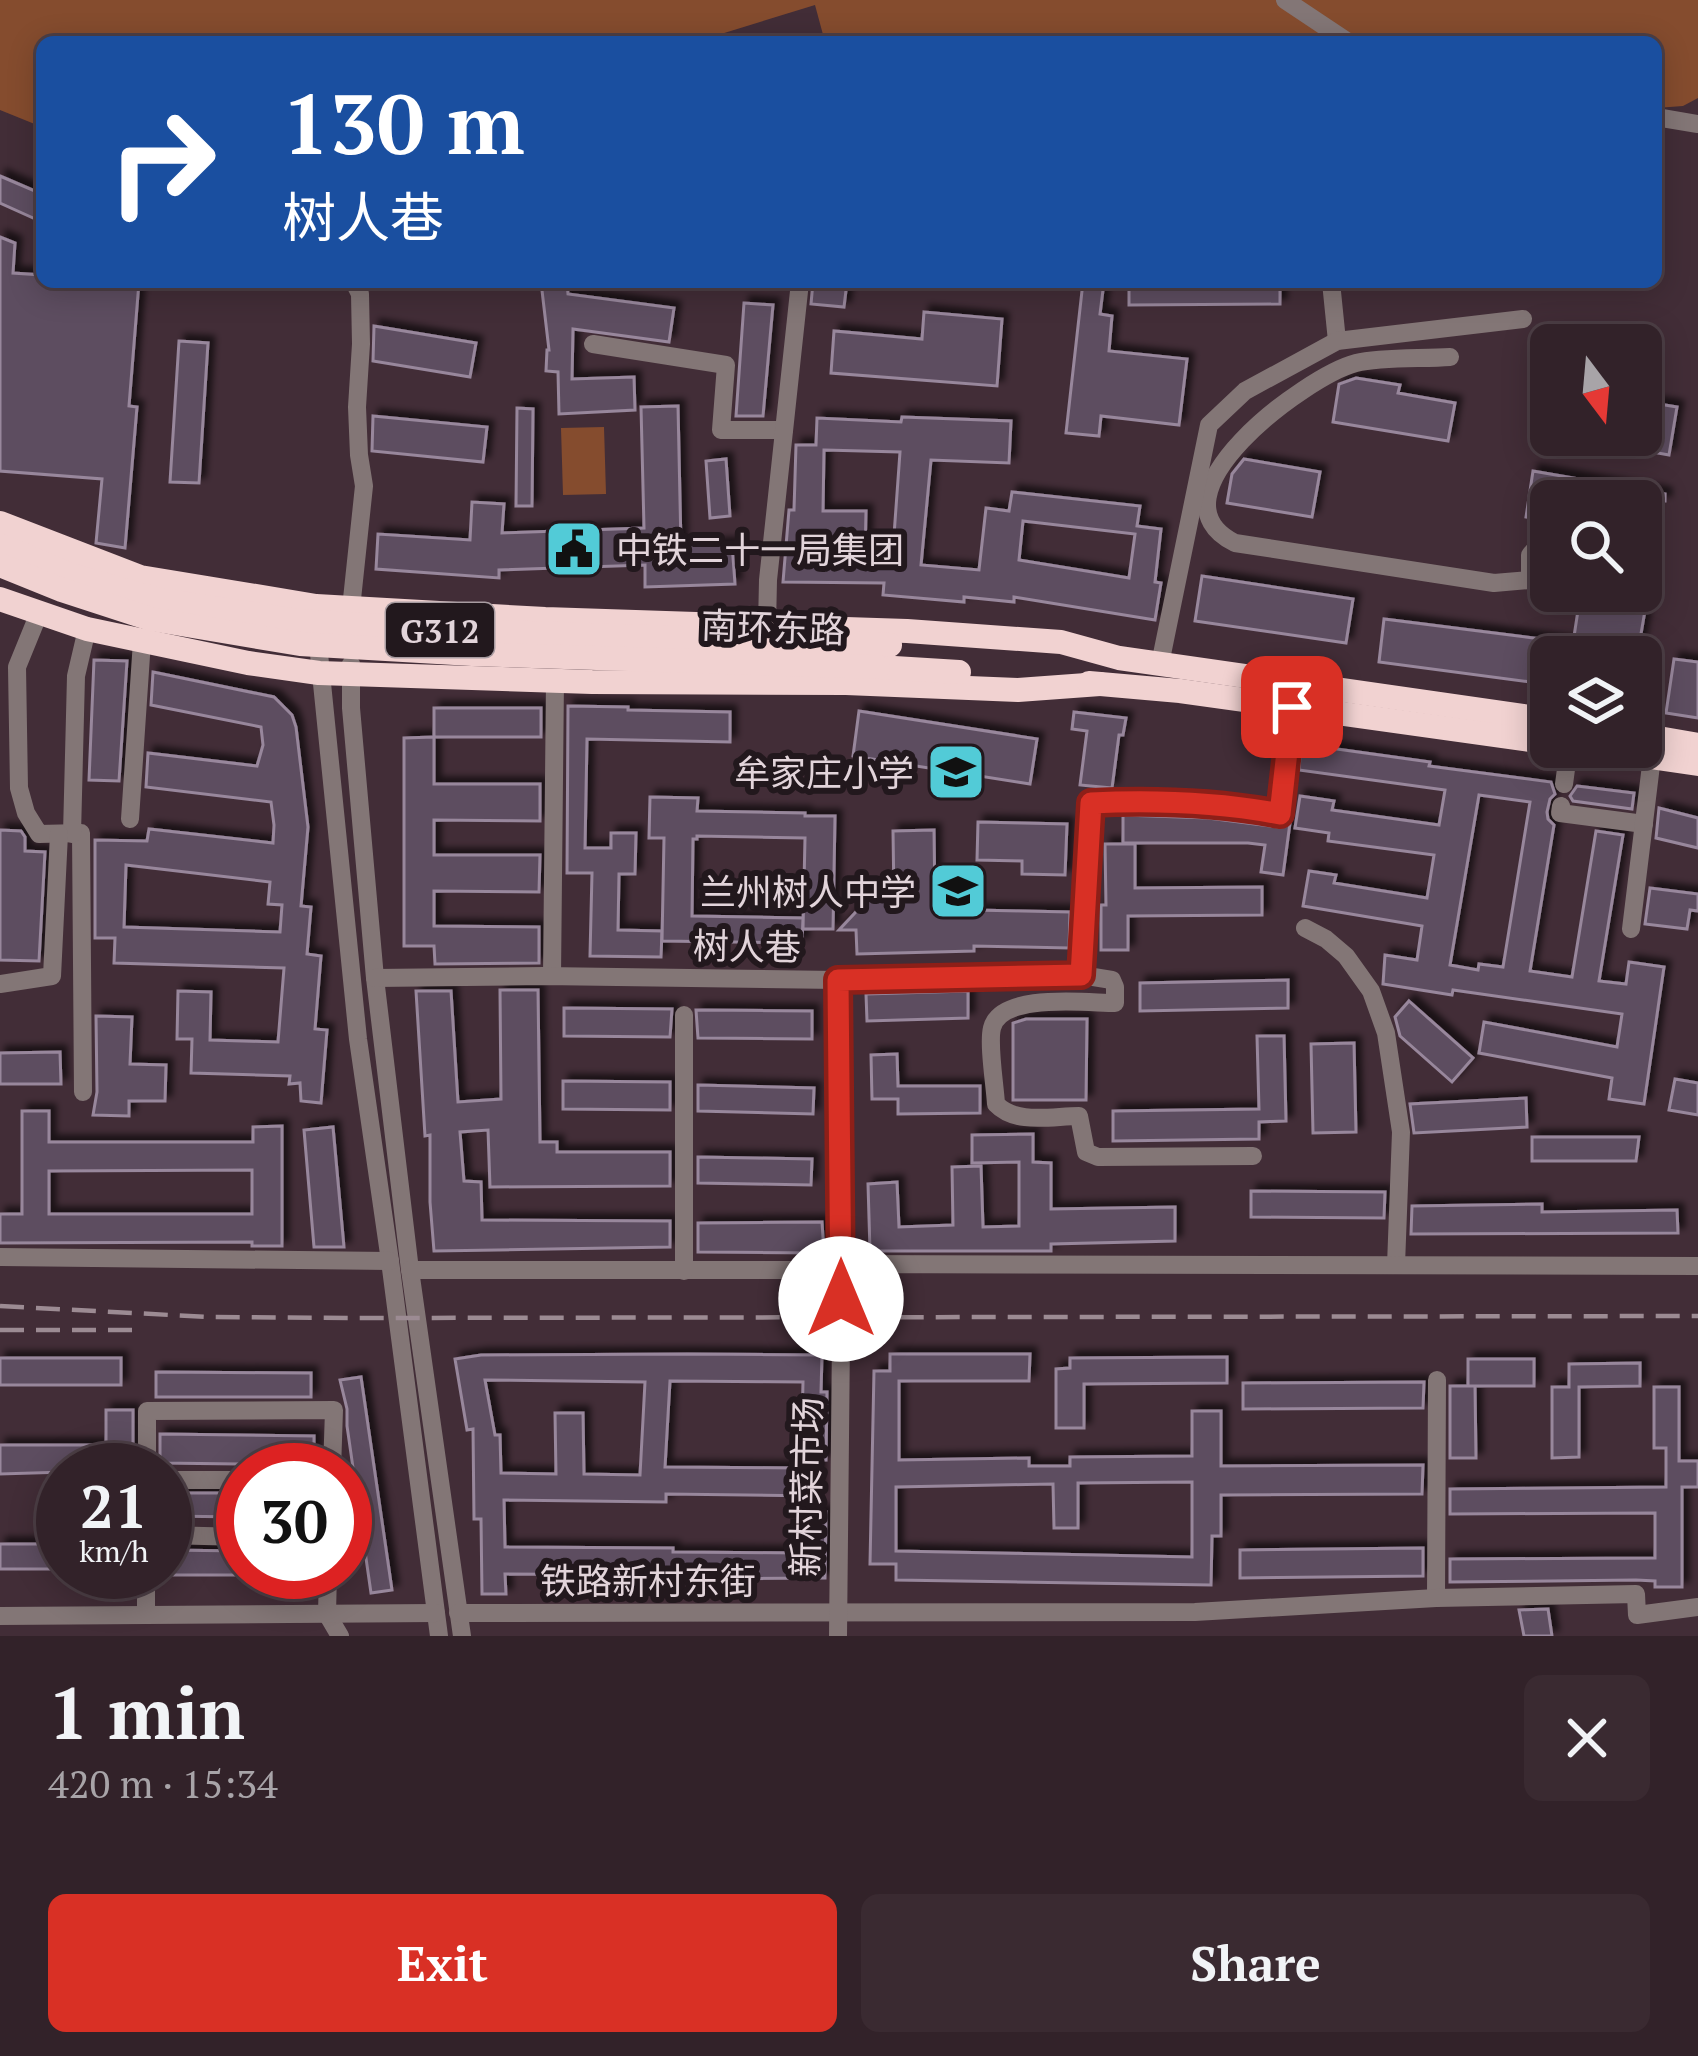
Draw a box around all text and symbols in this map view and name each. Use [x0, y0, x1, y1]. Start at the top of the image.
text: 130 m [282, 67, 525, 178]
icon: right [84, 84, 240, 240]
text: 树人巷 [282, 181, 444, 252]
north arrow [1530, 324, 1662, 456]
map controls [1530, 324, 1662, 768]
button: search [1530, 480, 1662, 612]
public building icon: 中铁二十一局集团 [543, 518, 605, 580]
place label: 中铁二十一局集团 [616, 526, 904, 573]
street label: 南环东路 [700, 601, 846, 653]
road number: G312 [386, 603, 494, 657]
button: layers [1530, 636, 1662, 768]
pin [1241, 656, 1343, 758]
icon: arrive [1259, 674, 1325, 740]
school or university icon: 牟家庄小学 [925, 741, 987, 803]
place label: 牟家庄小学 [734, 749, 914, 796]
school or university icon: 兰州树人中学 [927, 860, 989, 922]
place label: 兰州树人中学 [700, 868, 916, 915]
street label: 树人巷 [693, 922, 801, 970]
position arrow [778, 1236, 904, 1362]
street label: 新村菜市场 [781, 1397, 831, 1577]
speed limit sign: 30 [216, 1443, 372, 1599]
text: 21 [80, 1466, 148, 1545]
text: km/h [79, 1531, 149, 1571]
street label: 铁路新村东街 [540, 1557, 756, 1604]
text: 1 min [48, 1664, 245, 1760]
button: close [1524, 1675, 1650, 1801]
text: 420 m · 15:34 [48, 1757, 278, 1809]
button: Exit [48, 1894, 837, 2032]
button: Share [861, 1894, 1650, 2032]

